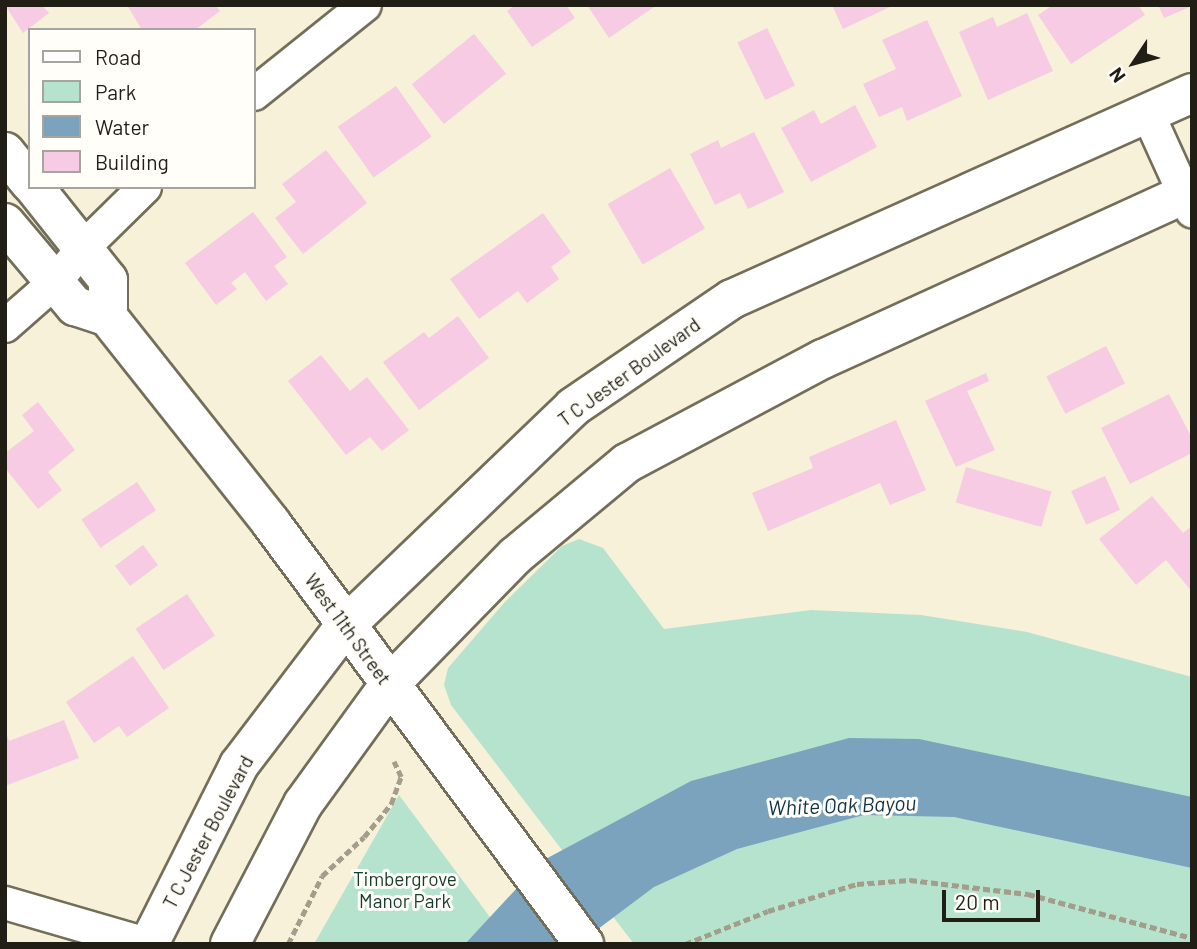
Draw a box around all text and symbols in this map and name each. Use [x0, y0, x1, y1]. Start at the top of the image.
legend [28, 28, 256, 189]
north arrow [1099, 28, 1169, 98]
text: Road [95, 44, 141, 69]
text: N [1104, 64, 1130, 88]
text: Park [95, 79, 136, 104]
text: Water [95, 114, 149, 139]
text: Building [95, 149, 169, 174]
street label: T C Jester Boulevard [554, 313, 704, 431]
street label: West 11th Street [300, 569, 396, 689]
street label: T C Jester Boulevard [158, 752, 258, 912]
water label: White Oak Bayou [767, 790, 917, 820]
park label: Timbergrove Manor Park [353, 868, 457, 912]
scale bar [945, 876, 1043, 920]
text: 20 m [955, 889, 1000, 914]

